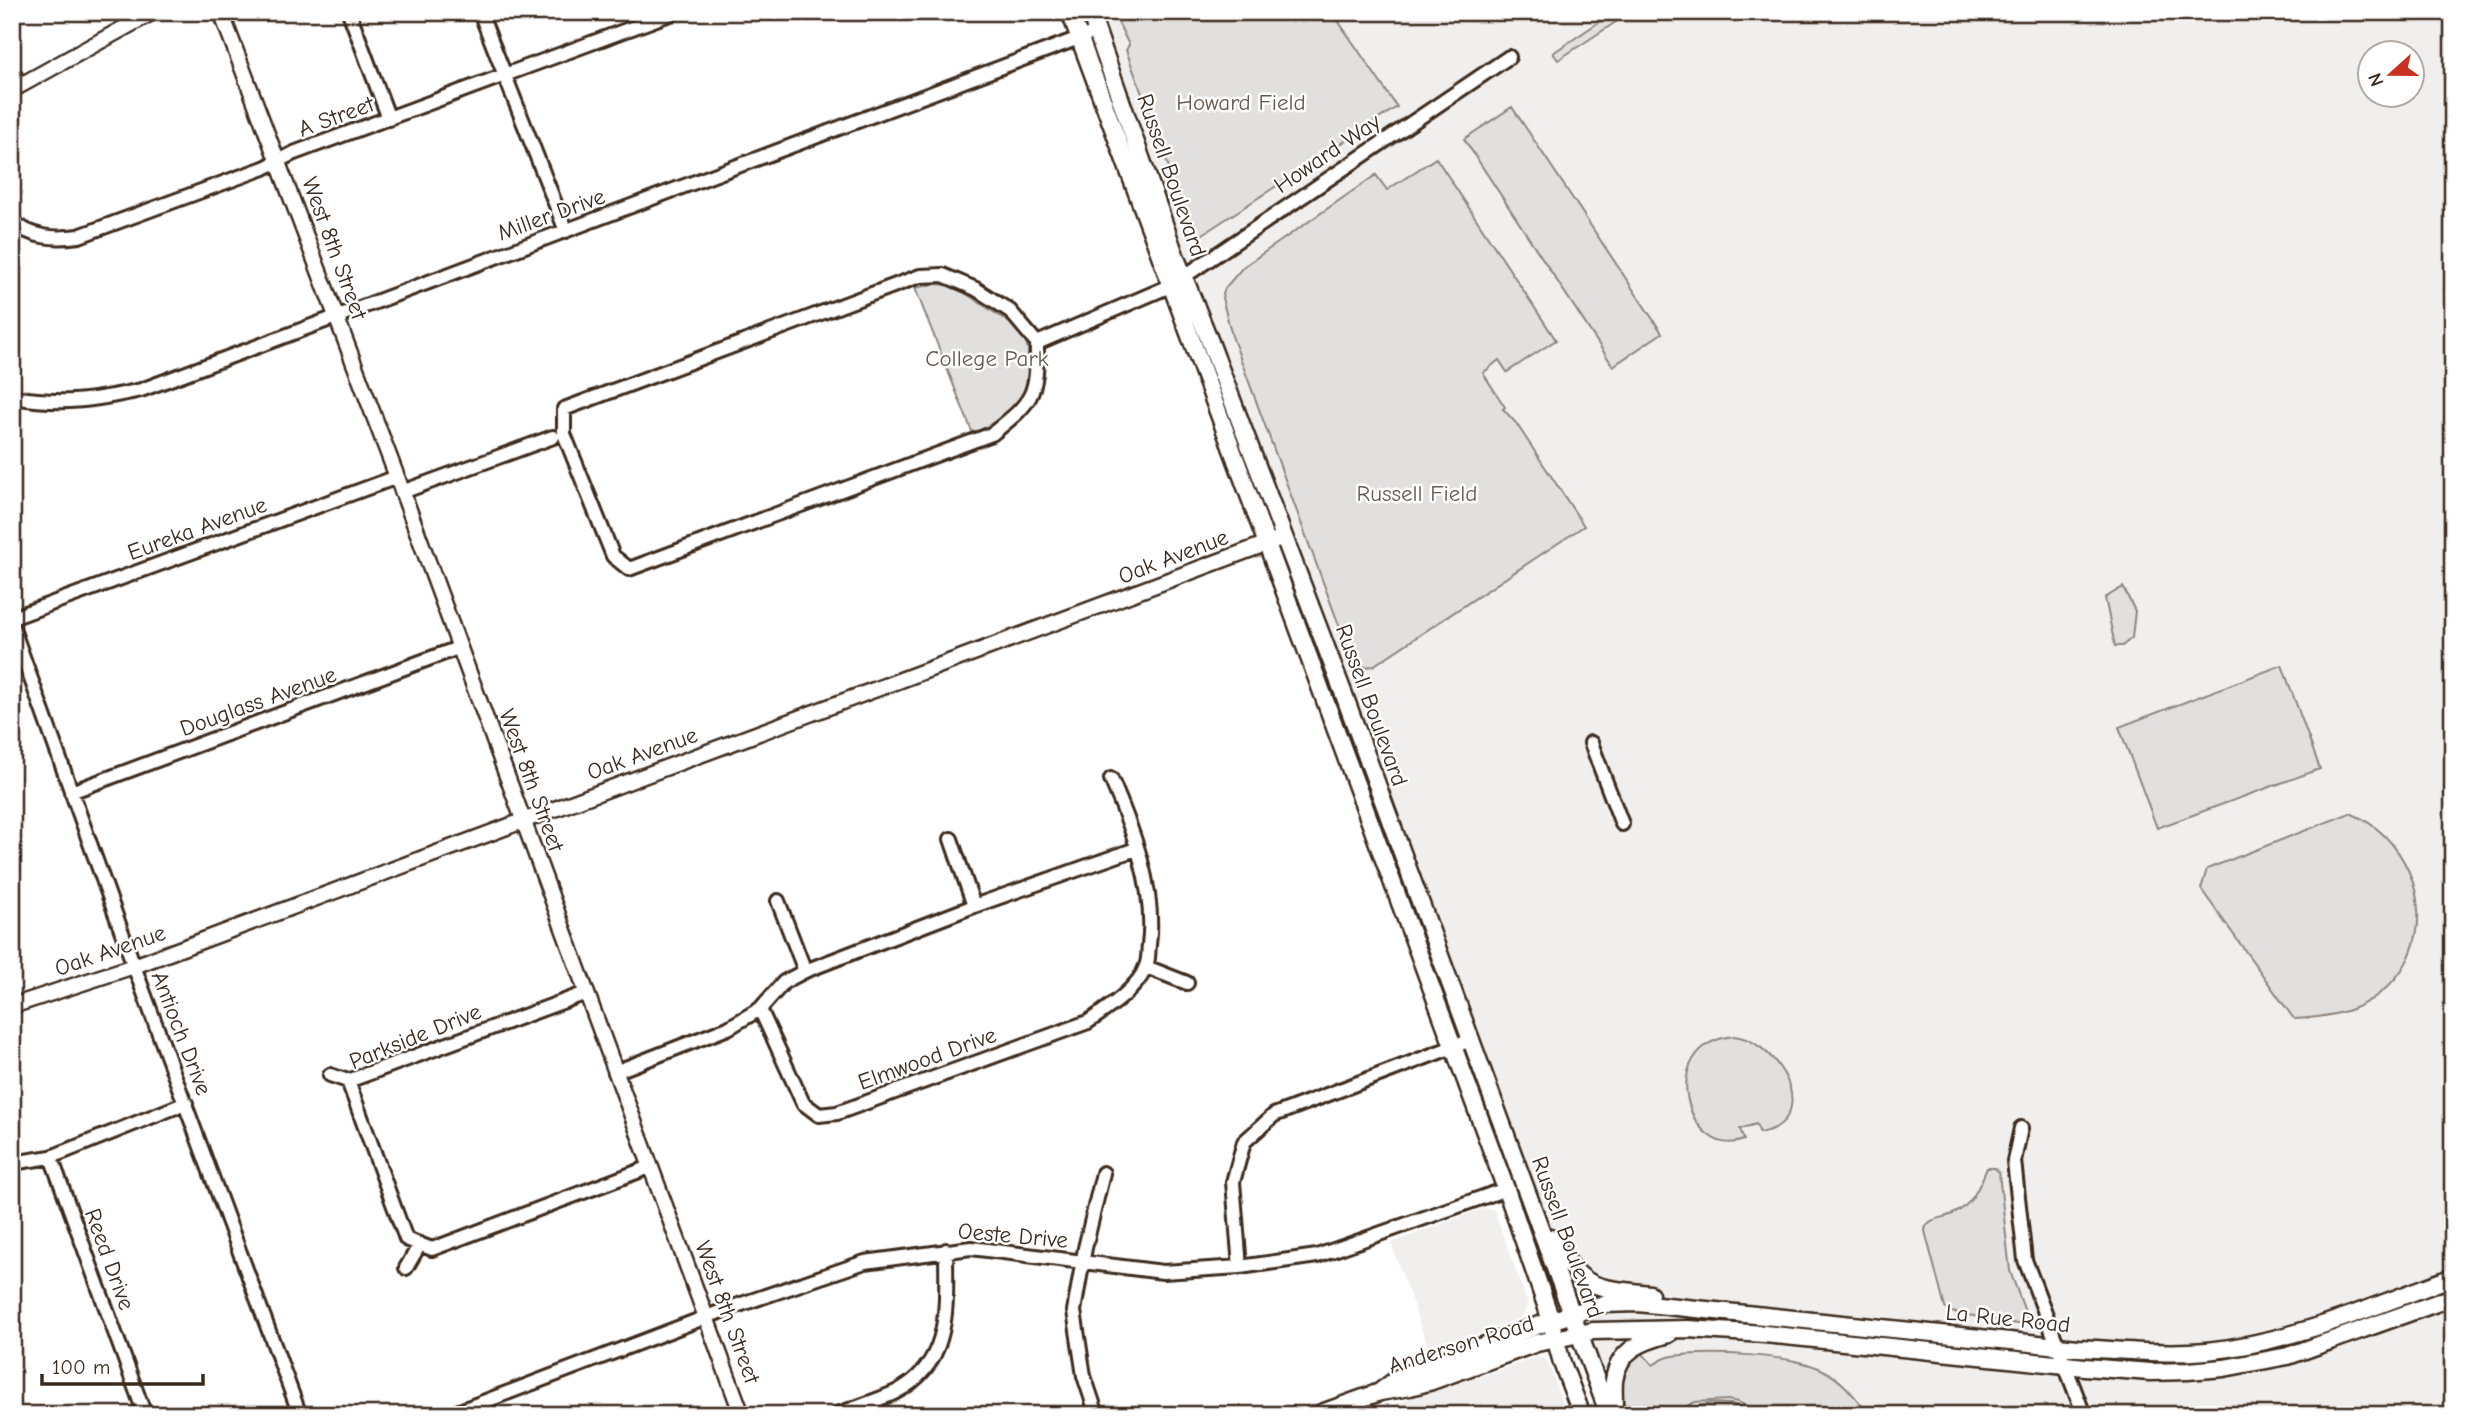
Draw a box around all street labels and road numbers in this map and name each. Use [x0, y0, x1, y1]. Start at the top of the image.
street label: A Street [295, 90, 379, 143]
street label: Russell Boulevard [1131, 90, 1212, 260]
street label: Howard Way [1269, 108, 1386, 199]
street label: West 8th Street [296, 173, 373, 324]
street label: Miller Drive [494, 183, 609, 246]
street label: Eureka Avenue [124, 491, 270, 566]
street label: Oak Avenue [1114, 523, 1232, 590]
street label: Russell Boulevard [1330, 621, 1413, 790]
street label: Douglass Avenue [176, 661, 340, 742]
street label: West 8th Street [493, 705, 570, 856]
street label: Oak Avenue [583, 721, 701, 786]
street label: Oak Avenue [51, 919, 169, 982]
street label: Antioch Drive [146, 967, 218, 1099]
street label: Parkside Drive [345, 998, 485, 1075]
street label: Elmwood Drive [854, 1021, 1000, 1096]
street label: Russell Boulevard [1526, 1153, 1609, 1322]
street label: Reed Drive [79, 1205, 140, 1314]
street label: Oeste Drive [957, 1217, 1069, 1254]
street label: West 8th Street [689, 1237, 766, 1388]
street label: La Rue Road [1944, 1299, 2072, 1338]
street label: Anderson Road [1385, 1310, 1537, 1379]

